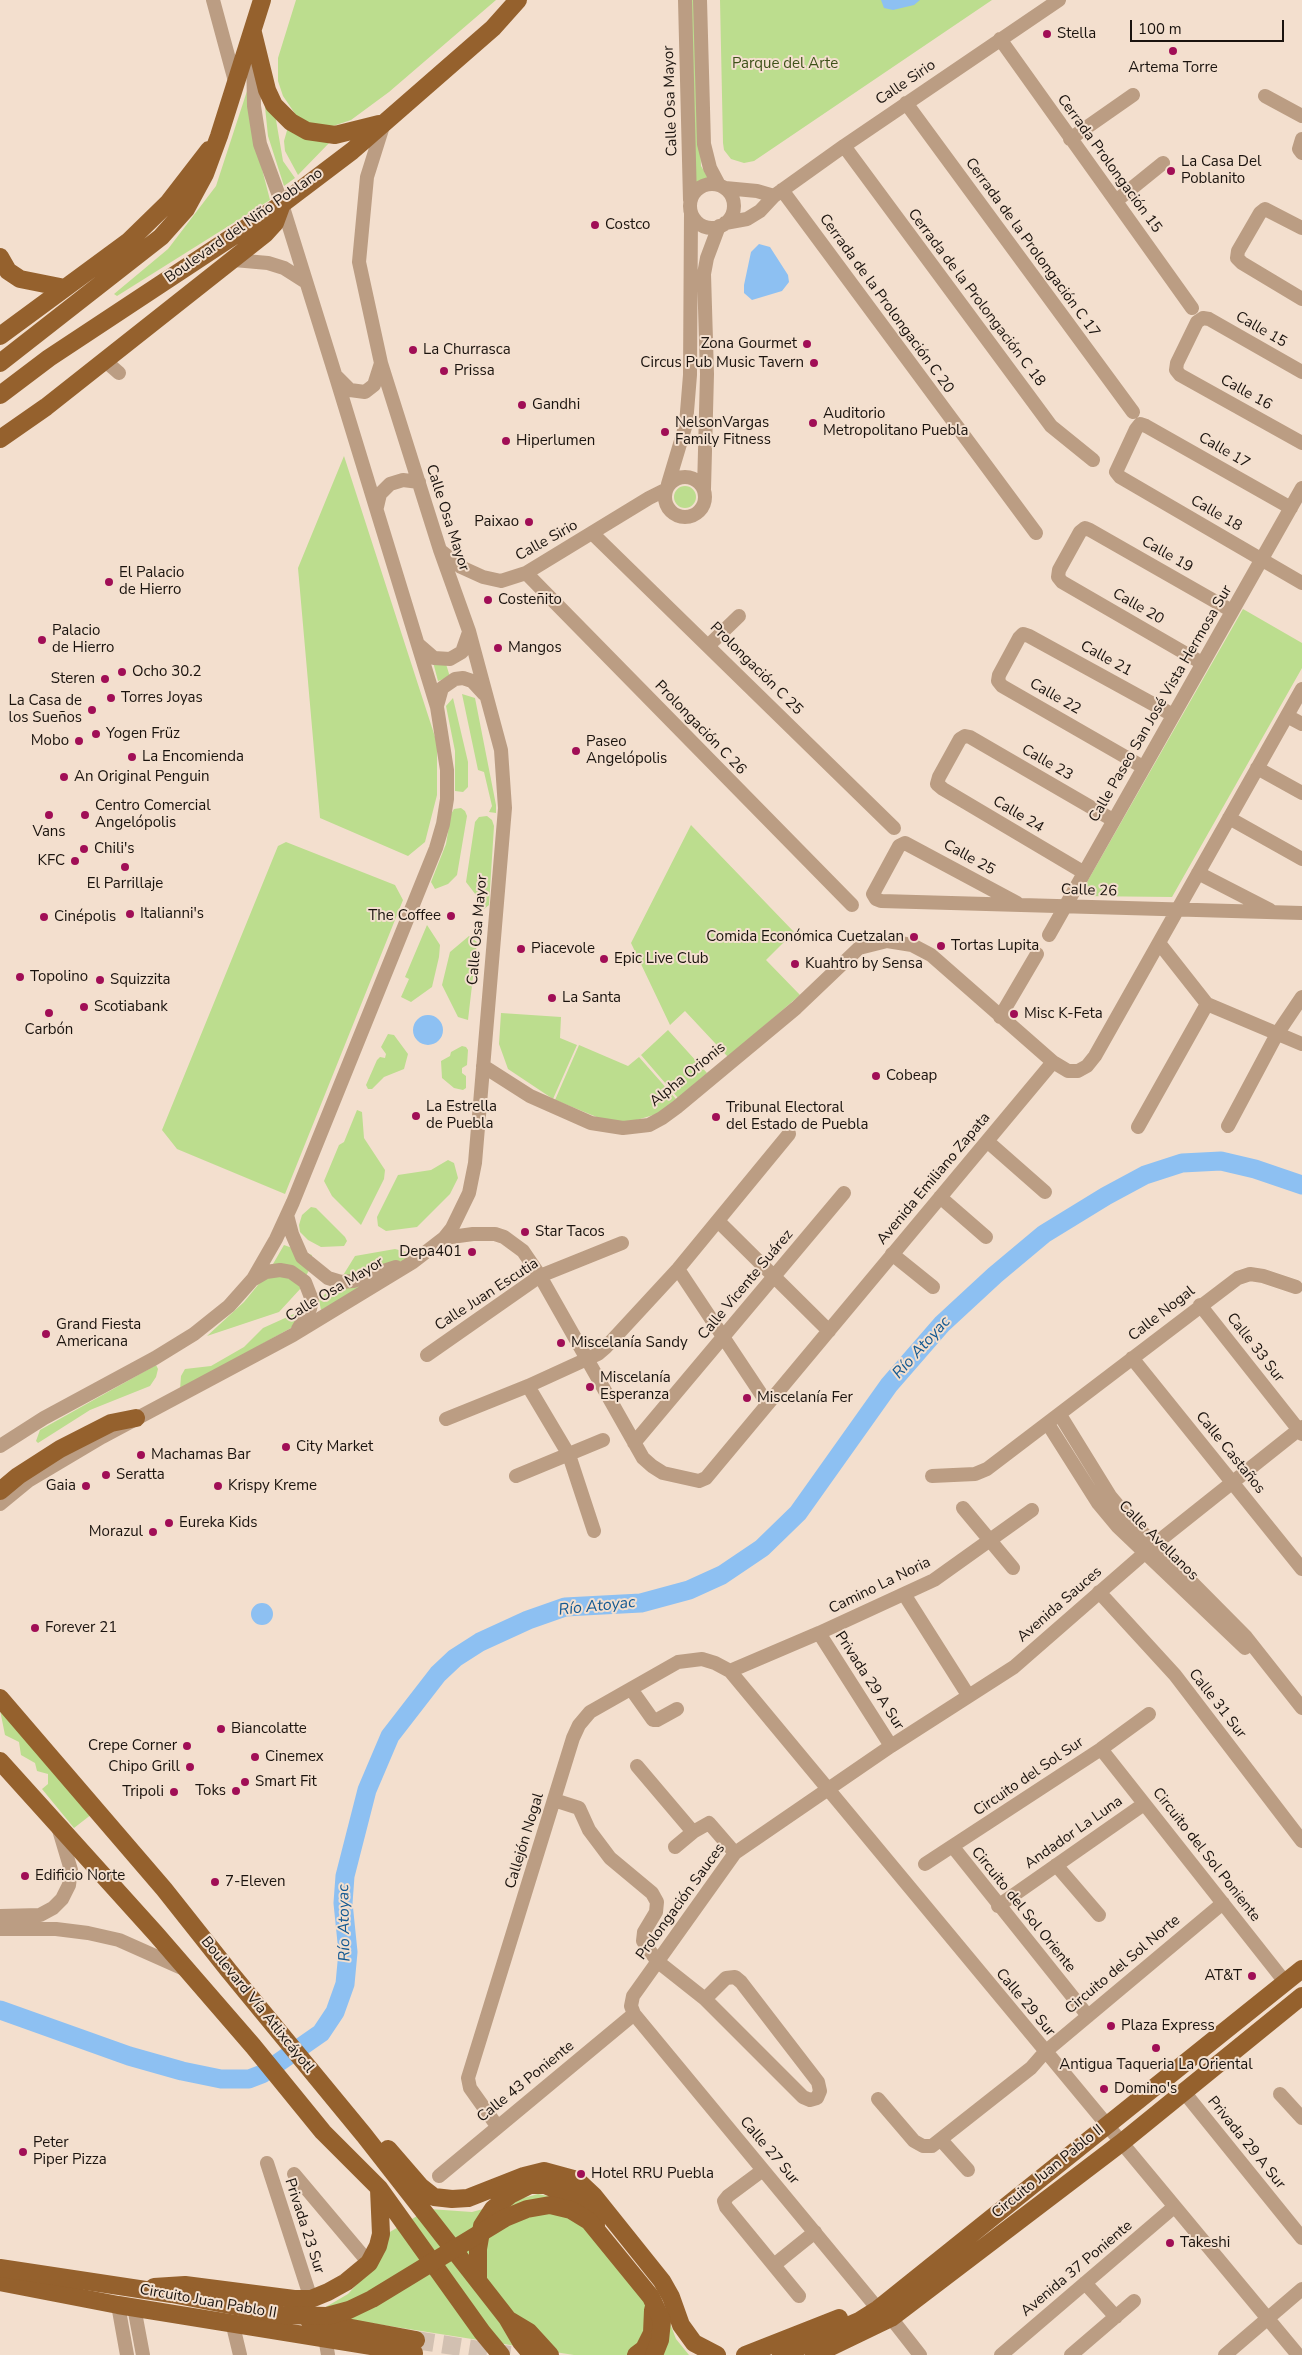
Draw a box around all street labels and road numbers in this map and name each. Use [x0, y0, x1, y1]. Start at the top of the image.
street label: Calle Osa Mayor [660, 45, 682, 157]
street label: Calle Sirio [873, 56, 939, 110]
street label: Cerrada Prolongación 15 [1053, 91, 1165, 237]
street label: Cerrada de la Prolongación C 17 [961, 155, 1103, 341]
street label: Boulevard del Niño Poblano [162, 165, 326, 287]
street label: Cerrada de la Prolongación C 18 [903, 206, 1049, 390]
street label: Cerrada de la Prolongación C 20 [815, 211, 957, 397]
street label: Calle 15 [1232, 308, 1290, 352]
street label: Calle 16 [1217, 371, 1275, 415]
street label: Calle 17 [1195, 429, 1253, 473]
street label: Calle Osa Mayor [421, 462, 473, 574]
street label: Calle 18 [1187, 492, 1245, 536]
street label: Calle Sirio [513, 517, 581, 565]
street label: Calle 19 [1138, 533, 1196, 577]
street label: Calle Paseo San José Vista Hermosa Sur [1086, 582, 1236, 826]
street label: Calle 20 [1109, 585, 1167, 629]
street label: Prolongación C 25 [706, 619, 806, 719]
street label: Calle 21 [1077, 637, 1135, 681]
street label: Calle 22 [1026, 675, 1084, 719]
street label: Prolongación C 26 [650, 677, 750, 779]
street label: Calle 23 [1018, 741, 1076, 785]
street label: Calle 24 [989, 793, 1047, 837]
street label: Calle 25 [940, 836, 998, 880]
street label: Calle Osa Mayor [464, 874, 492, 986]
street label: Calle 26 [1060, 881, 1118, 901]
street label: Alpha Orionis [646, 1039, 730, 1111]
street label: Avenida Emiliano Zapata [873, 1109, 995, 1249]
street label: Calle Vicente Suárez [695, 1226, 797, 1344]
street label: Calle Osa Mayor [283, 1254, 387, 1326]
street label: Calle Juan Escutia [432, 1255, 542, 1335]
street label: Calle Nogal [1125, 1283, 1199, 1345]
street label: Calle 33 Sur [1222, 1310, 1288, 1386]
street label: Calle Castaños [1191, 1408, 1269, 1498]
street label: Calle Avellanos [1114, 1497, 1202, 1585]
street label: Camino La Noria [826, 1554, 934, 1618]
street label: Avenida Sauces [1014, 1563, 1106, 1647]
street label: Privada 29 A Sur [830, 1628, 908, 1734]
street label: Calle 31 Sur [1184, 1666, 1250, 1742]
street label: Circuito del Sol Sur [971, 1733, 1087, 1821]
street label: Circuito del Sol Poniente [1148, 1784, 1264, 1926]
street label: Callejón Nogal [502, 1791, 548, 1891]
street label: Andador La Luna [1022, 1793, 1126, 1873]
street label: Prolongación Sauces [633, 1840, 729, 1964]
street label: Circuito del Sol Oriente [967, 1844, 1079, 1976]
street label: Circuito del Sol Norte [1062, 1912, 1184, 2018]
street label: Boulevard Vía Atlixcáyotl [196, 1933, 318, 2077]
street label: Calle 29 Sur [991, 1965, 1059, 2041]
street label: Calle 43 Poniente [474, 2037, 578, 2127]
street label: Privada 29 A Sur [1203, 2093, 1289, 2193]
street label: Calle 27 Sur [735, 2113, 803, 2189]
street label: Circuito Juan Pablo II [988, 2121, 1108, 2223]
street label: Privada 23 Sur [280, 2176, 328, 2276]
street label: Avenida 37 Poniente [1018, 2217, 1136, 2321]
street label: Circuito Juan Pablo II [138, 2281, 278, 2323]

